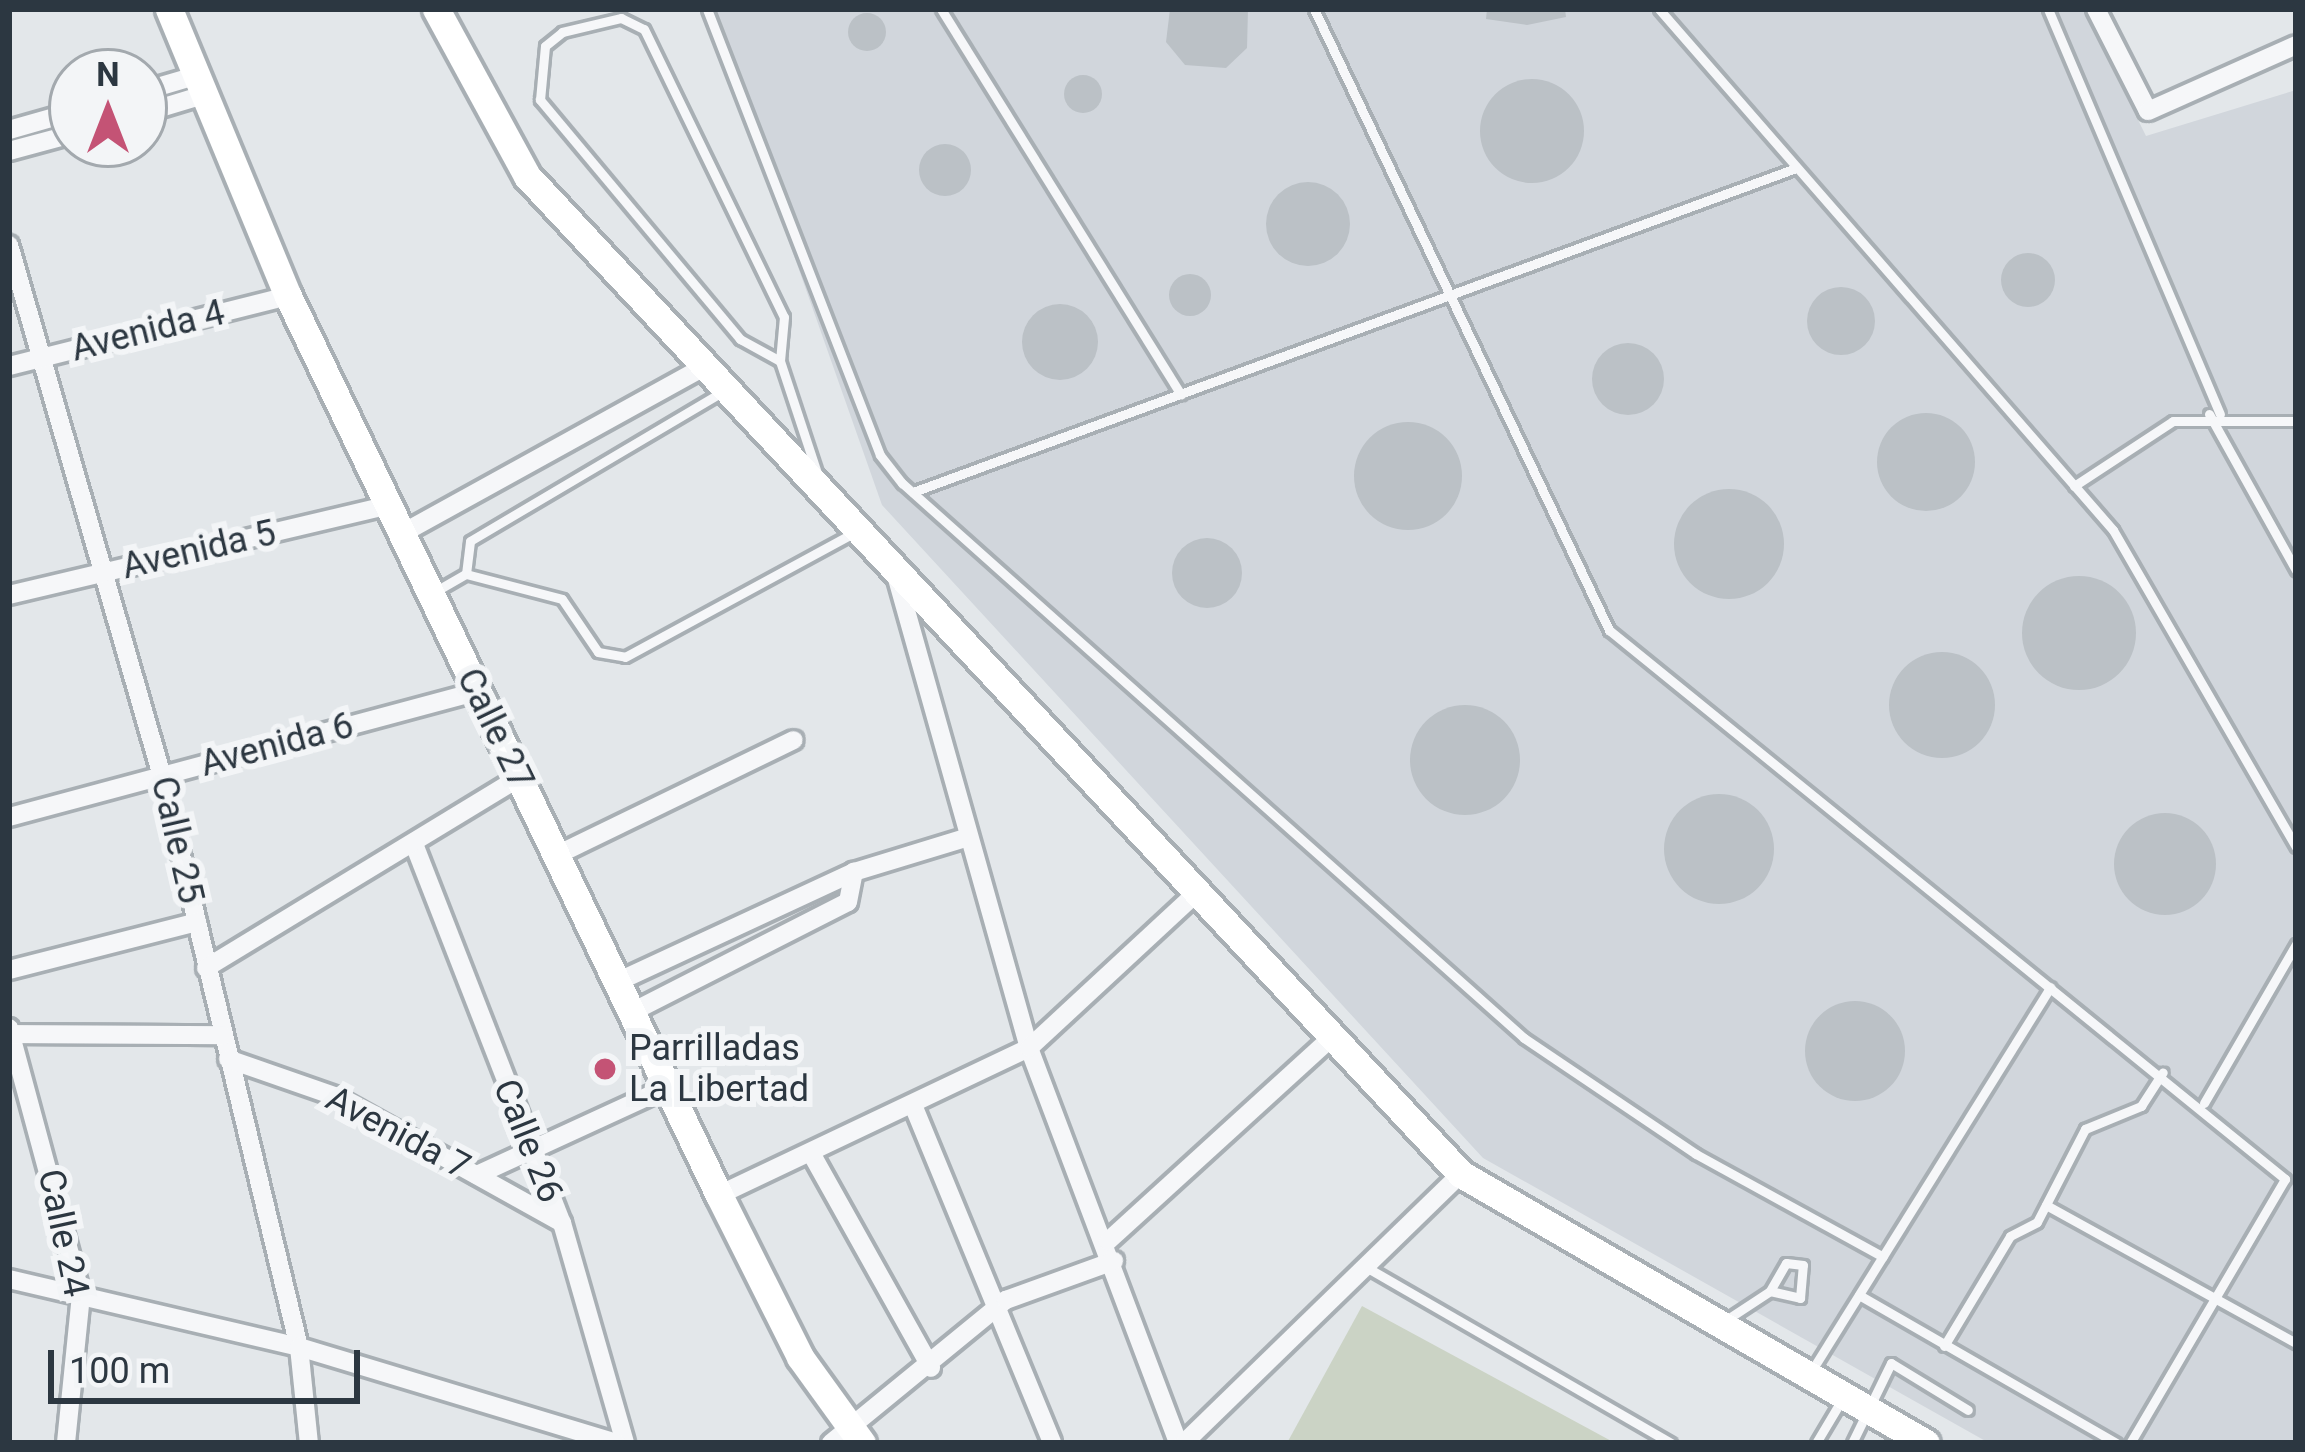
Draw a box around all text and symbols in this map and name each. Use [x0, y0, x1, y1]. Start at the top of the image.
north arrow [48, 48, 168, 168]
text: N [96, 55, 120, 94]
street label: Avenida 4 [67, 291, 229, 371]
street label: Avenida 5 [118, 511, 280, 589]
street label: Calle 27 [447, 662, 543, 796]
street label: Avenida 6 [196, 704, 358, 786]
street label: Calle 25 [141, 772, 213, 908]
place label: Parrilladas La Libertad [629, 1026, 809, 1111]
marker: Parrilladas La Libertad [592, 1056, 618, 1082]
street label: Calle 26 [484, 1073, 572, 1209]
street label: Avenida 7 [319, 1077, 477, 1189]
street label: Calle 24 [28, 1165, 98, 1301]
scale bar [54, 1326, 366, 1400]
text: 100 m [69, 1350, 170, 1392]

